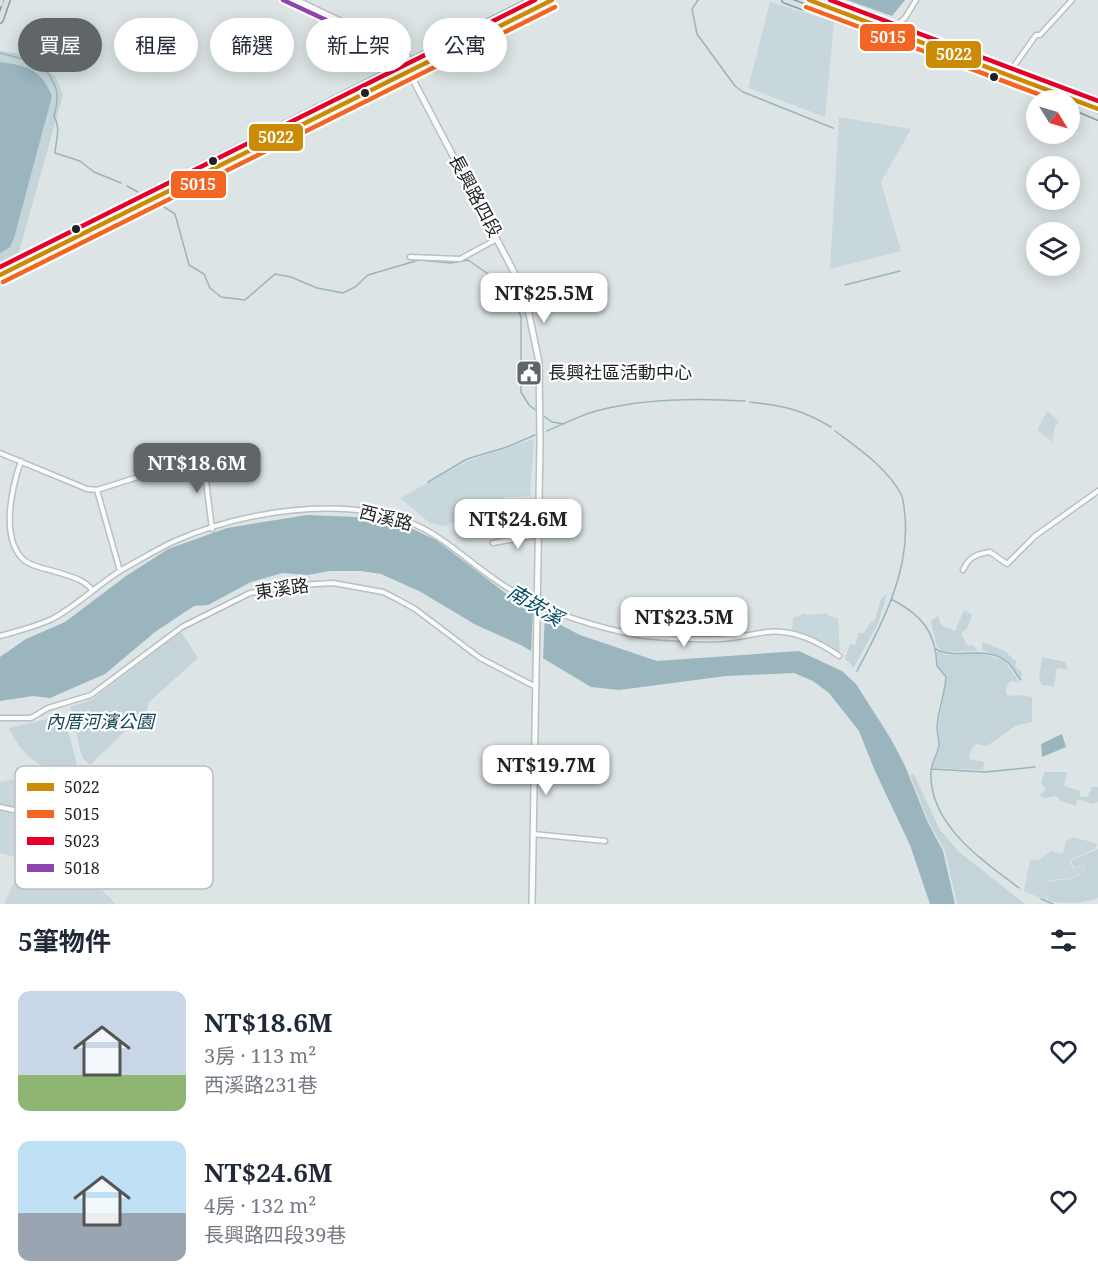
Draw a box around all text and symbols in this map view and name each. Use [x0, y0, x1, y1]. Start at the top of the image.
chip: 買屋 [18, 18, 102, 72]
chip: 租屋 [114, 18, 198, 72]
chip: 篩選 [210, 18, 294, 72]
chip: 新上架 [306, 18, 411, 72]
chip: 公寓 [423, 18, 507, 72]
line badge: 5015 [859, 23, 916, 52]
text: 5015 [870, 26, 906, 48]
line badge: 5022 [925, 40, 982, 69]
text: 5022 [936, 43, 972, 65]
unlabelled marker [988, 71, 1000, 83]
unlabelled marker [359, 87, 371, 99]
north arrow [1026, 90, 1080, 144]
map controls [1026, 90, 1080, 276]
line badge: 5022 [248, 123, 304, 152]
text: 5022 [258, 126, 294, 148]
street label: 長興路四段 [444, 150, 508, 241]
unlabelled marker [207, 155, 219, 167]
button: locate [1026, 156, 1080, 210]
line badge: 5015 [170, 170, 227, 199]
text: 5015 [180, 173, 216, 195]
button: layers [1026, 222, 1080, 276]
unlabelled marker [70, 223, 82, 235]
pin: NT$25.5M [482, 273, 606, 324]
text: NT$25.5M [495, 279, 593, 306]
public building icon: 長興社區活動中心 [514, 358, 544, 388]
place label: 長興社區活動中心 [548, 360, 692, 384]
pin: NT$18.6M [135, 443, 259, 494]
text: NT$18.6M [148, 449, 246, 476]
street label: 西溪路 [357, 499, 415, 535]
pin: NT$24.6M [456, 499, 580, 550]
text: NT$24.6M [469, 505, 567, 532]
street label: 東溪路 [253, 572, 310, 604]
water label: 南崁溪 [503, 578, 570, 633]
pin: NT$23.5M [622, 597, 746, 648]
text: NT$23.5M [635, 603, 733, 630]
park label: 內厝河濱公園 [46, 709, 157, 733]
pin: NT$19.7M [484, 745, 608, 796]
text: NT$19.7M [497, 751, 595, 778]
legend [15, 766, 213, 889]
text: 5022 [64, 776, 100, 798]
text: 5015 [64, 803, 100, 825]
text: 5023 [64, 830, 100, 852]
text: 5018 [64, 857, 100, 879]
text: 5筆物件 [18, 923, 111, 959]
icon: filters [1047, 924, 1080, 957]
text: NT$18.6M [204, 1004, 333, 1040]
icon: home [66, 1015, 138, 1087]
icon: heart [1047, 1035, 1080, 1068]
text: 3房 · 113 m² [204, 1042, 316, 1069]
text: 西溪路231巷 [204, 1071, 318, 1098]
text: NT$24.6M [204, 1154, 333, 1190]
icon: home [66, 1165, 138, 1237]
icon: heart [1047, 1185, 1080, 1218]
text: 4房 · 132 m² [204, 1192, 316, 1219]
text: 長興路四段39巷 [204, 1221, 346, 1248]

